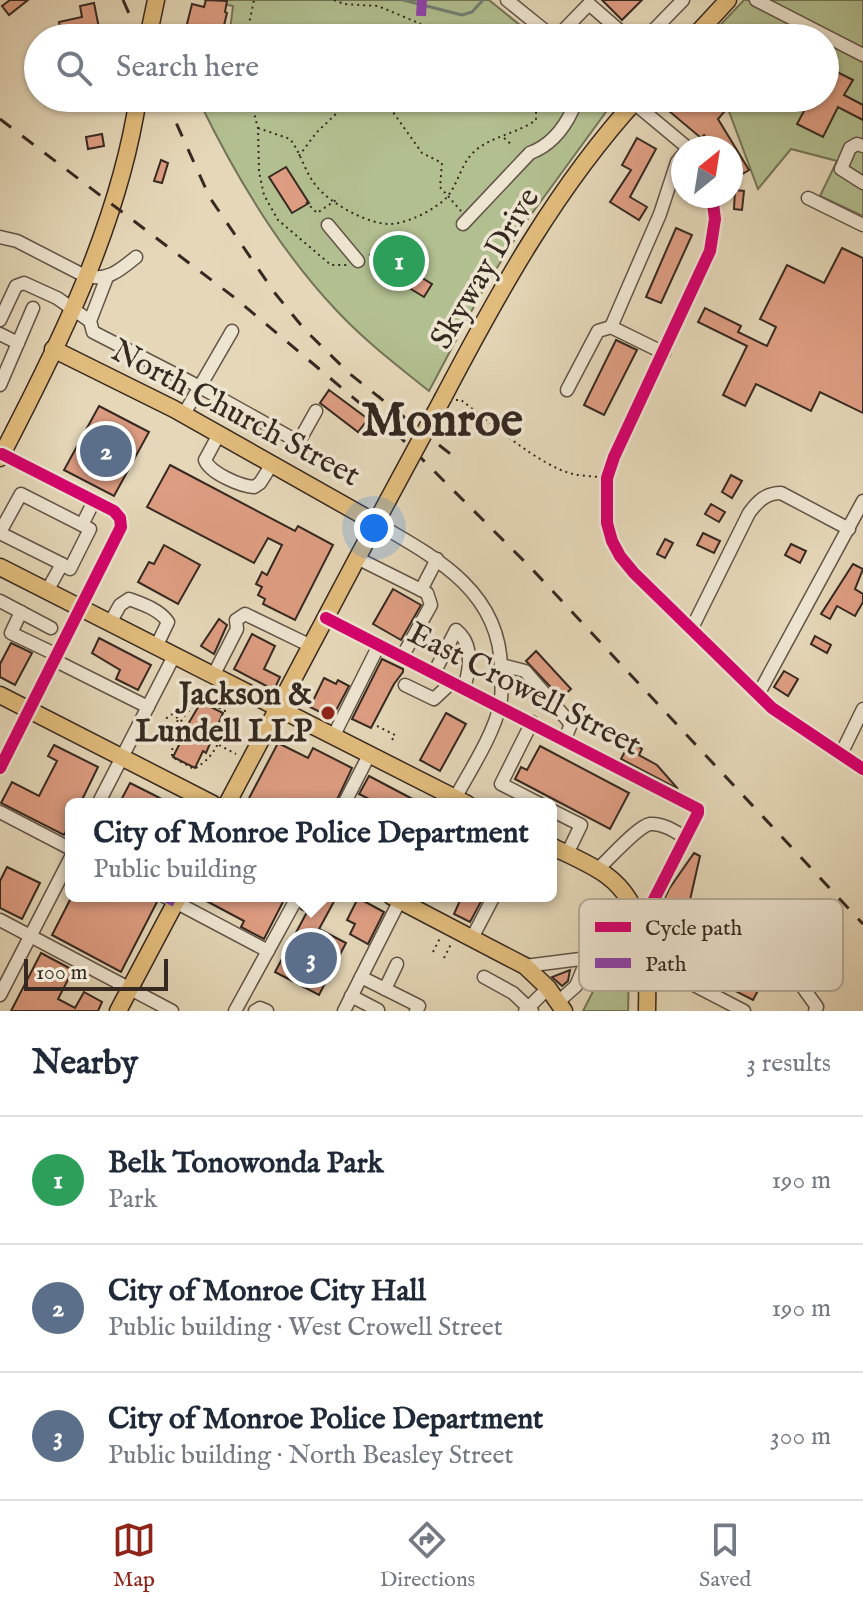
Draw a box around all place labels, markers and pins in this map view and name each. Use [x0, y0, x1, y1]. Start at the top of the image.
pin: 1 [373, 231, 425, 291]
pin: 2 [80, 421, 132, 481]
place label: Jackson & Lundell LLP [135, 675, 313, 753]
marker: Jackson & Lundell LLP [319, 704, 337, 722]
pin: 3 [285, 928, 337, 988]

